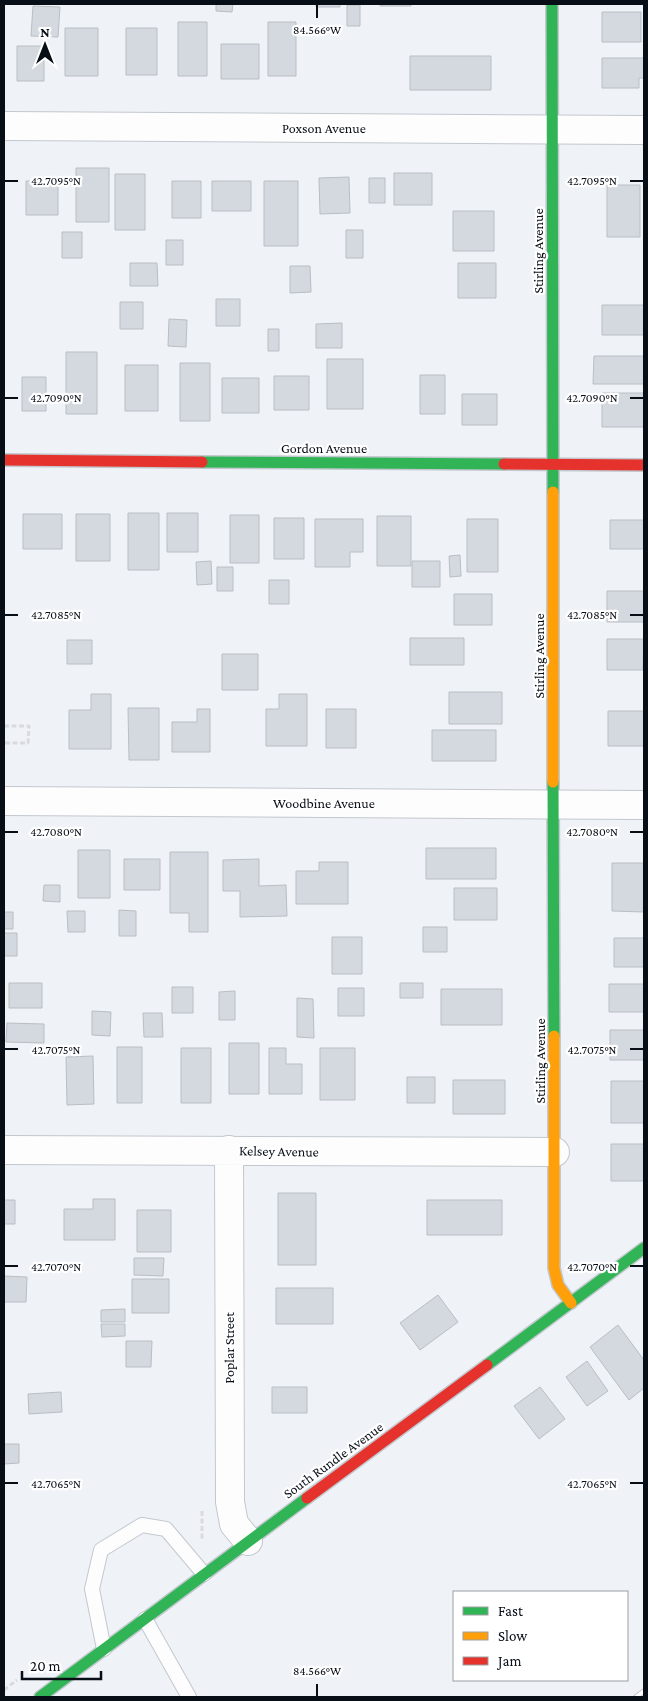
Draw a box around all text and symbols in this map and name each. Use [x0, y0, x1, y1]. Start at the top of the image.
north arrow [20, 20, 70, 70]
text: 84.566°W [293, 23, 341, 37]
text: N [40, 24, 50, 40]
street label: Poxson Avenue [282, 120, 366, 136]
text: 42.7095°N [31, 174, 81, 188]
text: 42.7095°N [567, 174, 617, 188]
street label: Stirling Avenue [530, 208, 546, 294]
text: 42.7090°N [30, 391, 82, 405]
text: 42.7090°N [566, 391, 618, 405]
street label: Gordon Avenue [281, 440, 367, 456]
text: 42.7085°N [31, 608, 81, 622]
text: 42.7085°N [567, 608, 617, 622]
street label: Stirling Avenue [531, 613, 547, 699]
street label: Woodbine Avenue [273, 795, 375, 811]
text: 42.7080°N [30, 825, 82, 839]
text: 42.7080°N [566, 825, 618, 839]
street label: Stirling Avenue [532, 1018, 548, 1104]
text: 42.7075°N [31, 1043, 81, 1057]
text: 42.7075°N [567, 1043, 617, 1057]
street label: Kelsey Avenue [239, 1142, 319, 1160]
text: 42.7070°N [31, 1260, 81, 1274]
text: 42.7070°N [567, 1260, 617, 1274]
street label: Poplar Street [221, 1312, 237, 1384]
street label: South Rundle Avenue [280, 1418, 386, 1502]
text: 42.7065°N [31, 1477, 81, 1491]
text: 42.7065°N [567, 1477, 617, 1491]
legend [453, 1591, 628, 1681]
text: Fast [498, 1603, 524, 1619]
text: Slow [498, 1628, 528, 1644]
scale bar [22, 1648, 101, 1680]
text: Jam [496, 1653, 521, 1670]
text: 20 m [30, 1658, 61, 1674]
text: 84.566°W [293, 1664, 341, 1678]

